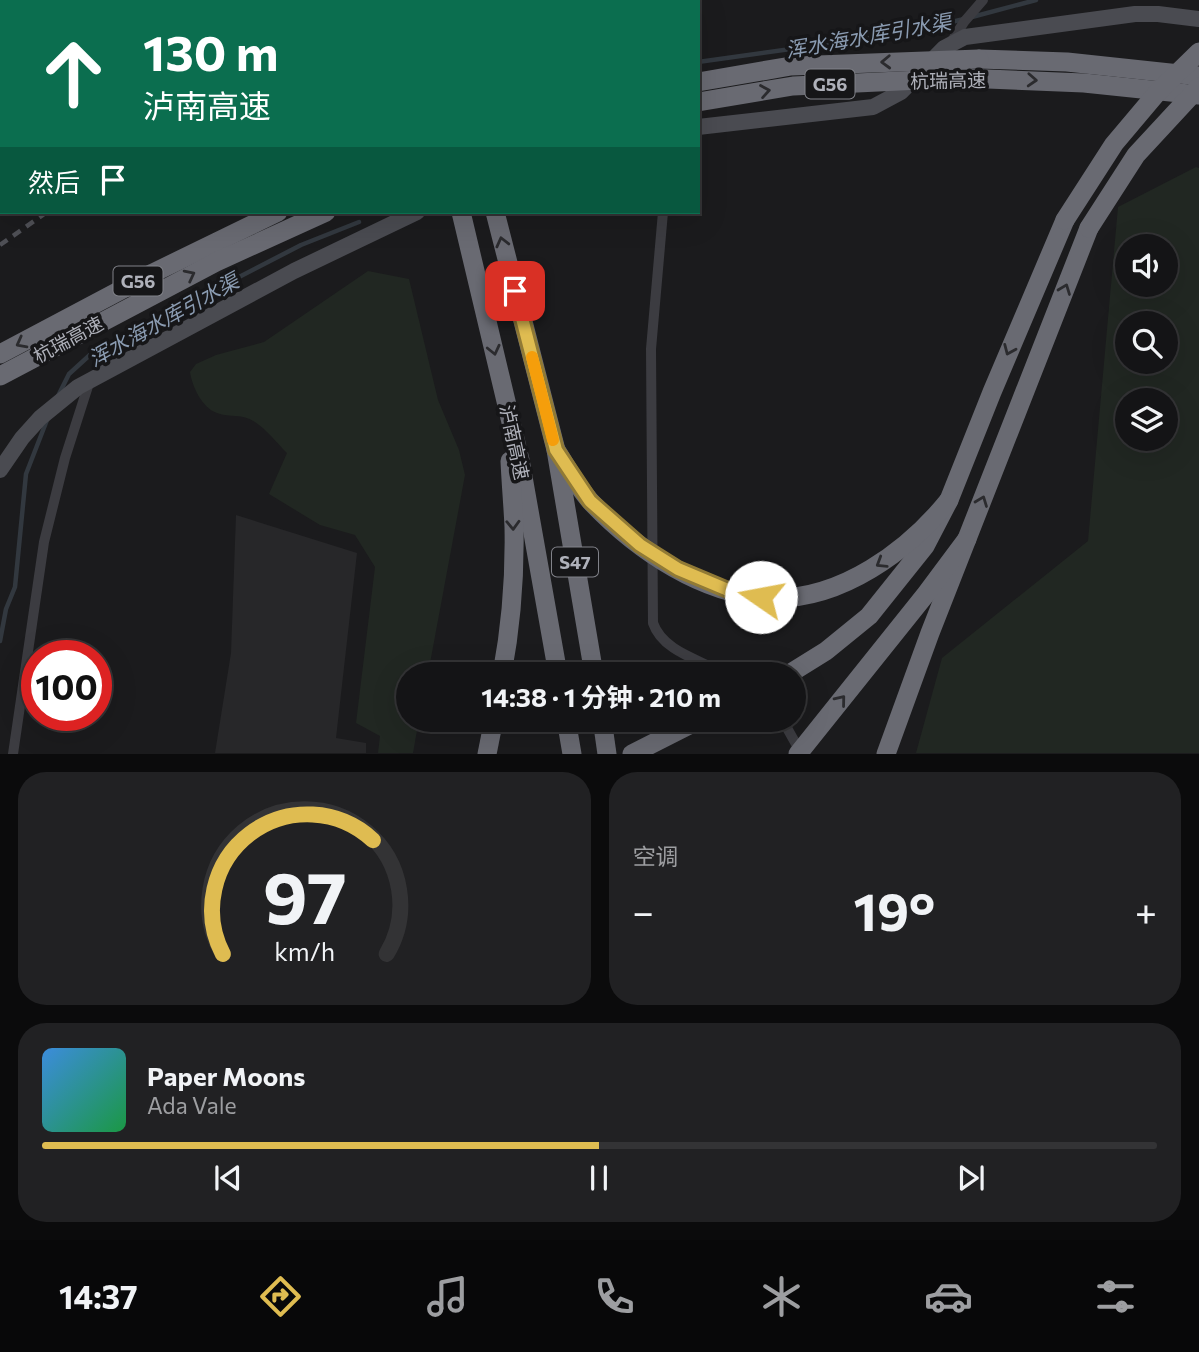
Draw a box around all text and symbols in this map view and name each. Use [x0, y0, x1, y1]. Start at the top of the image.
water label: 浑水海水库引水渠 [783, 8, 956, 62]
text: 130 m [143, 21, 278, 81]
icon: ahead [28, 28, 119, 119]
one-way arrow [880, 55, 891, 70]
street label: 杭瑞高速 [910, 68, 986, 92]
road number: G56 [806, 70, 854, 98]
one-way arrow [1026, 73, 1037, 88]
one-way arrow [759, 84, 771, 99]
text: 泸南高速 [143, 85, 271, 125]
icon: arrive [94, 161, 132, 199]
text: 然后 [28, 166, 80, 197]
map controls [1115, 234, 1178, 451]
button: sound [1115, 234, 1178, 297]
one-way arrow [496, 236, 511, 248]
pin [485, 261, 545, 321]
water label: 浑水海水库引水渠 [83, 266, 245, 371]
road number: G56 [114, 267, 162, 296]
one-way arrow [183, 270, 195, 284]
icon: arrive [496, 272, 534, 310]
one-way arrow [1056, 283, 1070, 295]
street label: 杭瑞高速 [29, 311, 107, 367]
button: search [1115, 311, 1178, 374]
one-way arrow [16, 334, 28, 348]
one-way arrow [486, 343, 500, 355]
one-way arrow [1003, 343, 1017, 356]
button: layers [1115, 388, 1178, 451]
street label: 泸南高速 [496, 402, 534, 482]
one-way arrow [973, 495, 987, 507]
one-way arrow [506, 520, 521, 531]
road number: S47 [552, 548, 598, 576]
one-way arrow [875, 554, 888, 567]
position arrow [724, 560, 798, 634]
speed limit sign: 100 [21, 640, 112, 731]
text: 14:38 · 1 分钟 · 210 m [481, 681, 721, 712]
one-way arrow [832, 696, 845, 708]
text: 空调 [633, 842, 679, 870]
text: 97 [262, 851, 346, 940]
text: 19° [854, 878, 935, 942]
text: − [633, 887, 654, 934]
text: + [1135, 887, 1157, 934]
text: km/h [274, 936, 335, 966]
text: Paper Moons [147, 1060, 305, 1091]
text: Ada Vale [147, 1091, 237, 1119]
icon: previous [209, 1159, 247, 1197]
icon: pause [580, 1159, 618, 1197]
icon: next [952, 1159, 990, 1197]
icon: directions [256, 1272, 305, 1321]
icon: music [423, 1272, 472, 1321]
icon: phone [590, 1272, 639, 1321]
icon: climate [757, 1272, 806, 1321]
icon: car [924, 1272, 973, 1321]
icon: filters [1091, 1272, 1140, 1321]
text: 14:37 [59, 1276, 138, 1316]

